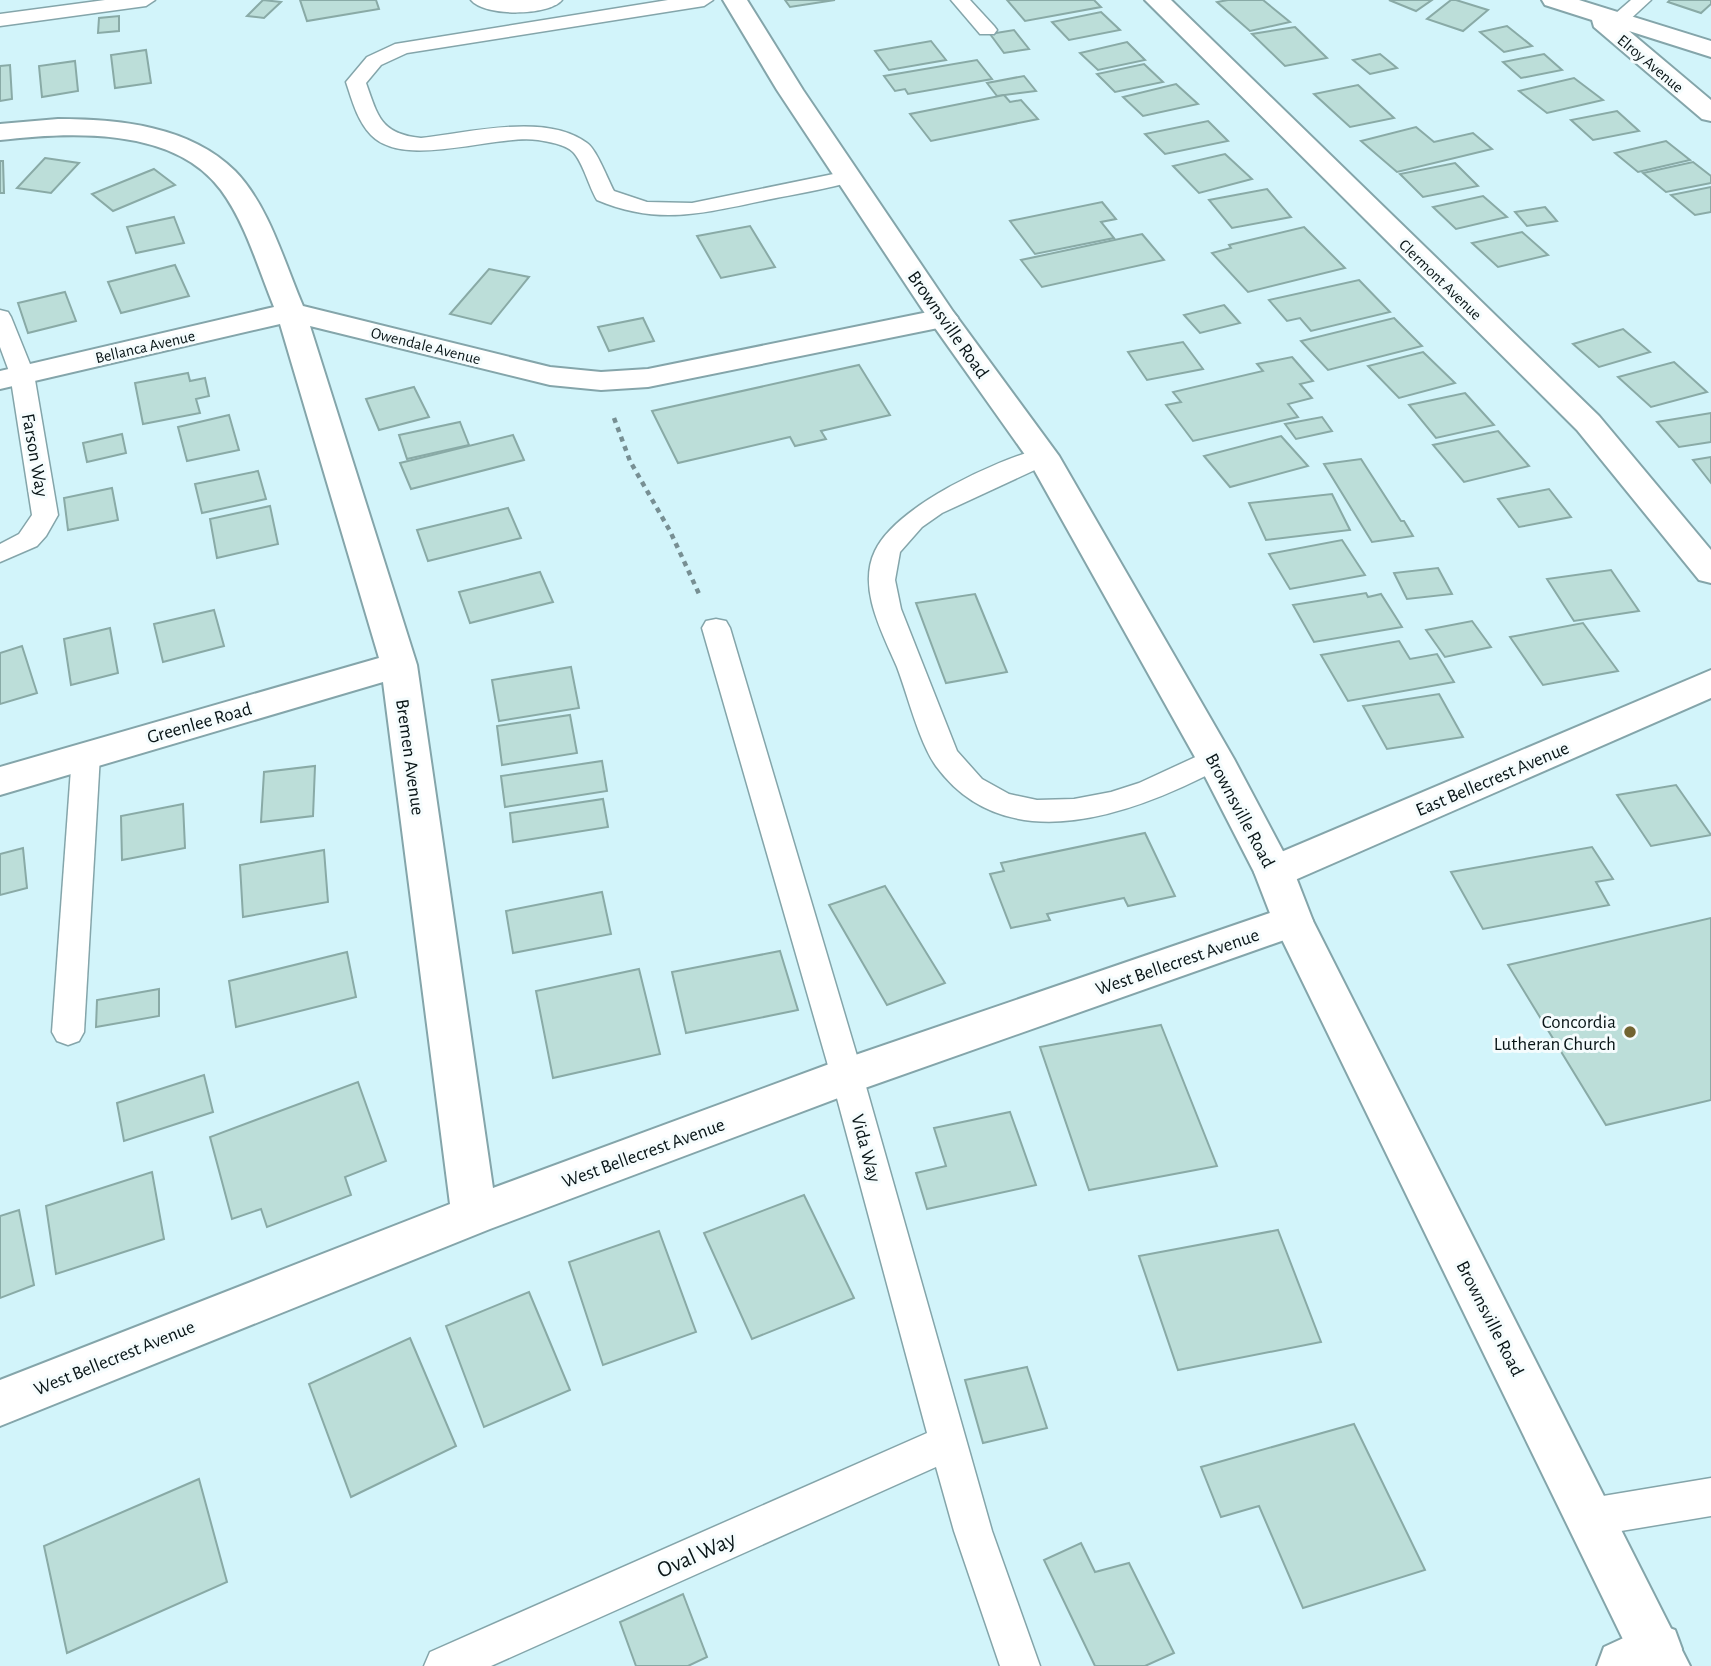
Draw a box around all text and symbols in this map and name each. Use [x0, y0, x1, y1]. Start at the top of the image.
street label: Elroy Avenue [1614, 32, 1686, 97]
street label: Clermont Avenue [1396, 236, 1485, 323]
street label: Brownsville Road [904, 268, 992, 382]
street label: Owendale Avenue [369, 325, 482, 367]
street label: Bellanca Avenue [94, 328, 197, 366]
street label: Farson Way [18, 412, 51, 498]
street label: Bremen Avenue [392, 698, 427, 817]
street label: Greenlee Road [145, 699, 254, 747]
street label: East Bellecrest Avenue [1413, 739, 1572, 820]
street label: Brownsville Road [1202, 750, 1278, 871]
street label: West Bellecrest Avenue [1093, 925, 1262, 999]
place label: Concordia Lutheran Church [1494, 1013, 1616, 1054]
marker: Concordia Lutheran Church [1622, 1024, 1638, 1040]
street label: Vida Way [847, 1112, 884, 1184]
street label: West Bellecrest Avenue [560, 1115, 727, 1192]
street label: Brownsville Road [1452, 1258, 1527, 1380]
street label: West Bellecrest Avenue [31, 1317, 198, 1399]
street label: Oval Way [654, 1528, 740, 1583]

